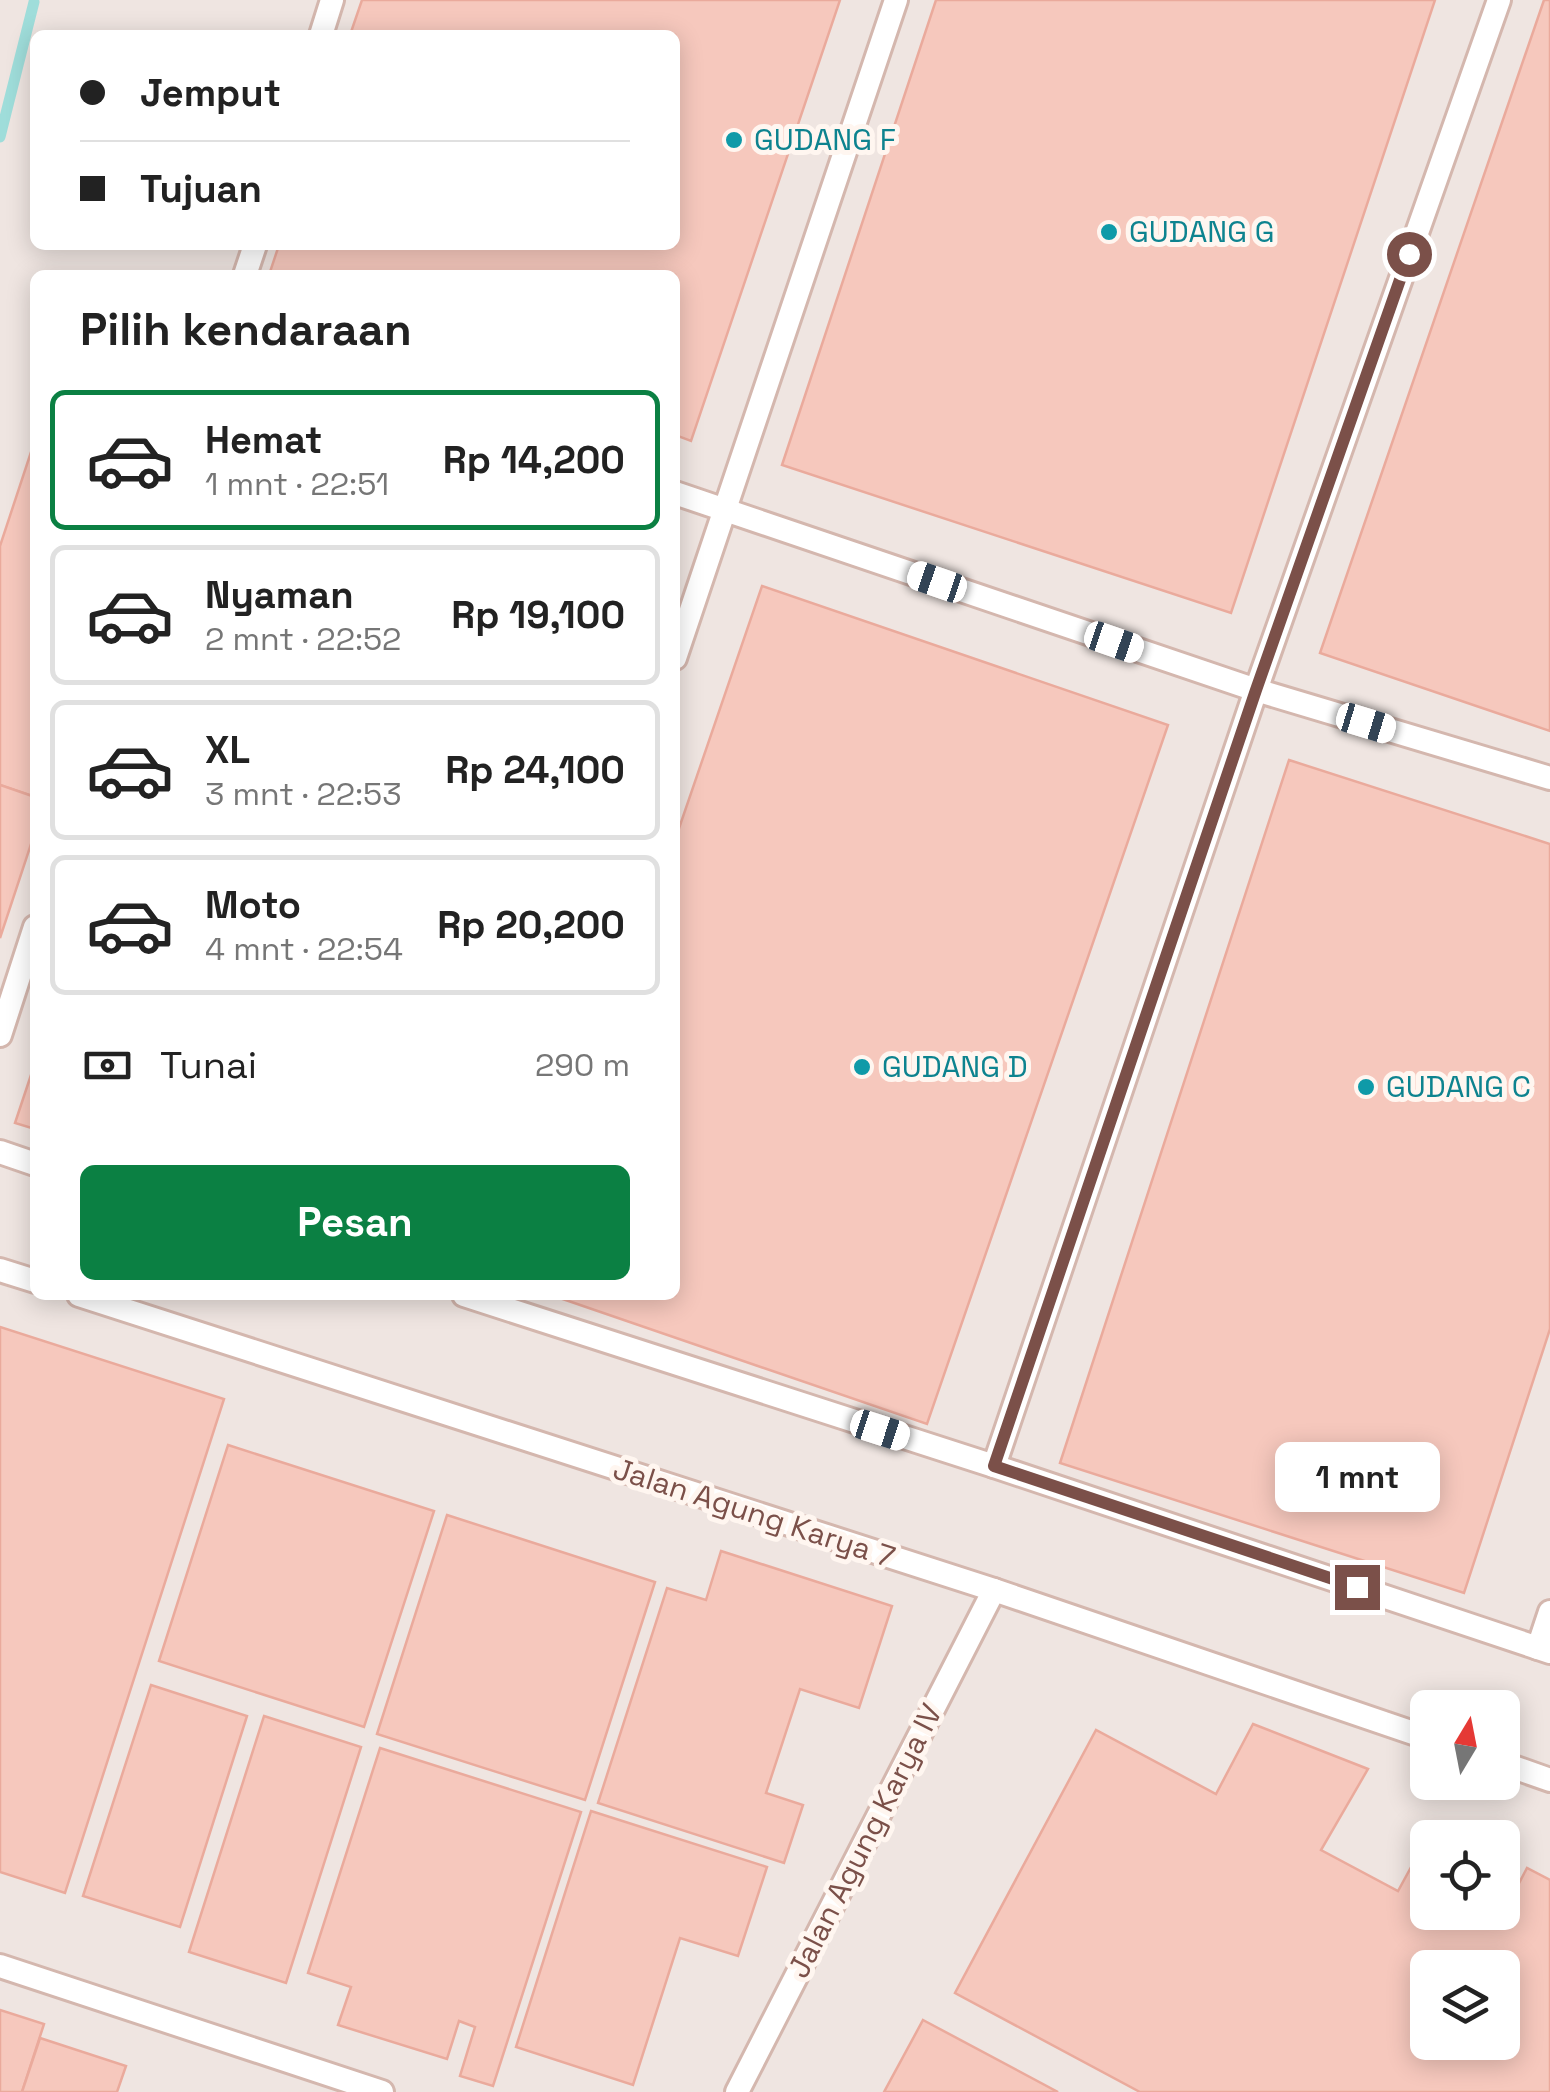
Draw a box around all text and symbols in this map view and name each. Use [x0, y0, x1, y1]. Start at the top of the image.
text: Jemput [140, 69, 281, 117]
place label: GUDANG F [754, 120, 896, 159]
marker: GUDANG F [723, 129, 745, 151]
text: Tujuan [140, 165, 262, 213]
place label: GUDANG G [1129, 212, 1275, 251]
marker: GUDANG G [1098, 221, 1120, 243]
route start [1387, 232, 1432, 277]
text: Pilih kendaraan [80, 301, 412, 358]
icon: car [85, 415, 175, 505]
text: Hemat [205, 416, 322, 464]
text: Rp 14,200 [443, 436, 625, 484]
text: 1 mnt · 22:51 [205, 464, 389, 504]
car [904, 558, 970, 606]
icon: car [85, 570, 175, 660]
text: Nyaman [205, 571, 354, 619]
text: Rp 19,100 [451, 591, 625, 639]
car [1081, 618, 1147, 666]
text: 2 mnt · 22:52 [205, 619, 401, 659]
car [1333, 700, 1399, 746]
icon: car [85, 725, 175, 815]
text: XL [205, 726, 250, 774]
text: Rp 24,100 [445, 746, 625, 794]
text: 3 mnt · 22:53 [205, 774, 402, 814]
icon: car [85, 880, 175, 970]
text: Moto [205, 881, 301, 929]
text: Rp 20,200 [437, 901, 625, 949]
text: 4 mnt · 22:54 [205, 929, 403, 969]
icon: cash [80, 1038, 135, 1093]
text: Tunai [160, 1041, 257, 1089]
text: 290 m [535, 1045, 630, 1085]
place label: GUDANG D [882, 1047, 1028, 1086]
marker: GUDANG D [851, 1056, 873, 1078]
place label: GUDANG C [1386, 1067, 1531, 1106]
marker: GUDANG C [1355, 1076, 1377, 1098]
button: Pesan [80, 1165, 630, 1280]
car [847, 1406, 913, 1454]
callout: 1 mnt [1274, 1442, 1440, 1512]
street label: Jalan Agung Karya 7 [609, 1449, 900, 1576]
text: 1 mnt [1316, 1457, 1399, 1497]
route end [1335, 1565, 1380, 1610]
north arrow [1410, 1690, 1520, 1800]
map controls [1410, 1690, 1520, 2060]
street label: Jalan Agung Karya IV [778, 1697, 951, 1984]
button: locate [1410, 1820, 1520, 1930]
button: layers [1410, 1950, 1520, 2060]

